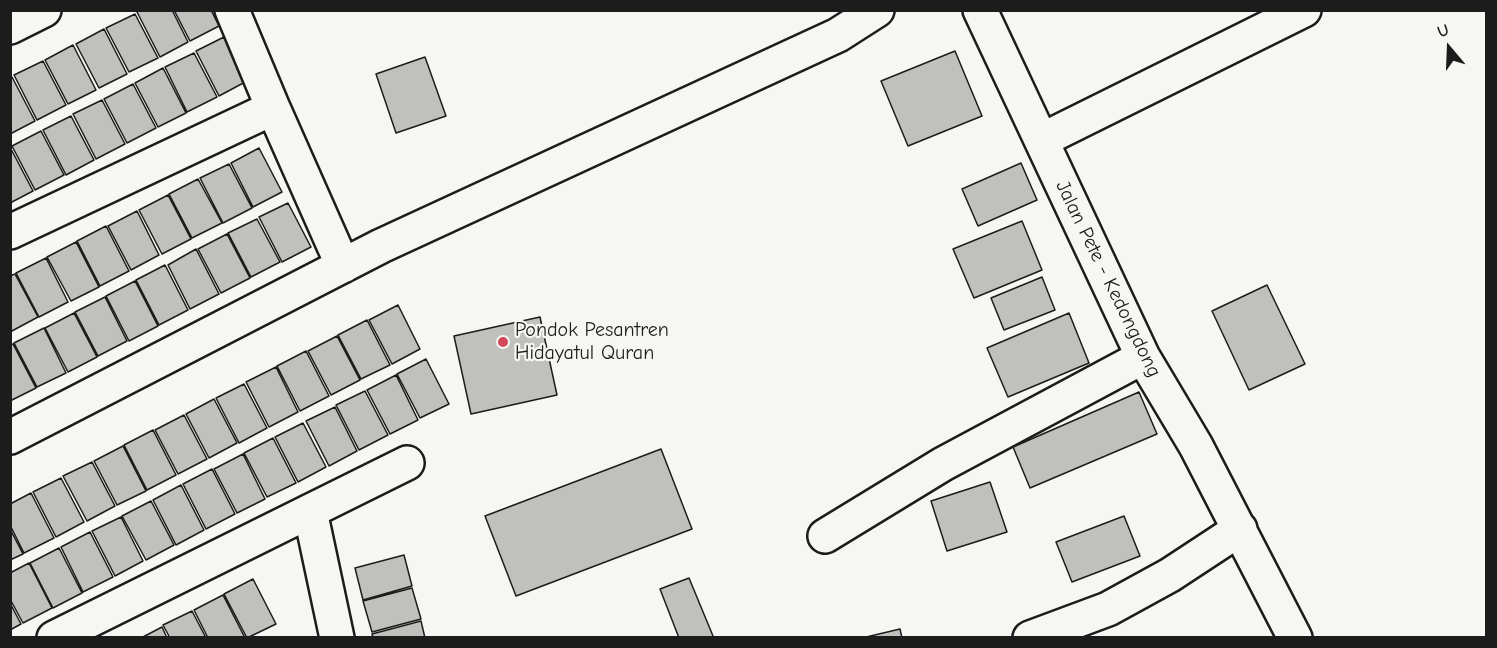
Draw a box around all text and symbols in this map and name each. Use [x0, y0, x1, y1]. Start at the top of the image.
north arrow [1419, 18, 1479, 78]
text: U [1435, 21, 1451, 41]
street label: Jalan Pete - Kedongdong [1050, 177, 1166, 381]
place label: Pondok Pesantren Hidayatul Quran [515, 318, 669, 365]
marker: Pondok Pesantren Hidayatul Quran [496, 335, 510, 349]

